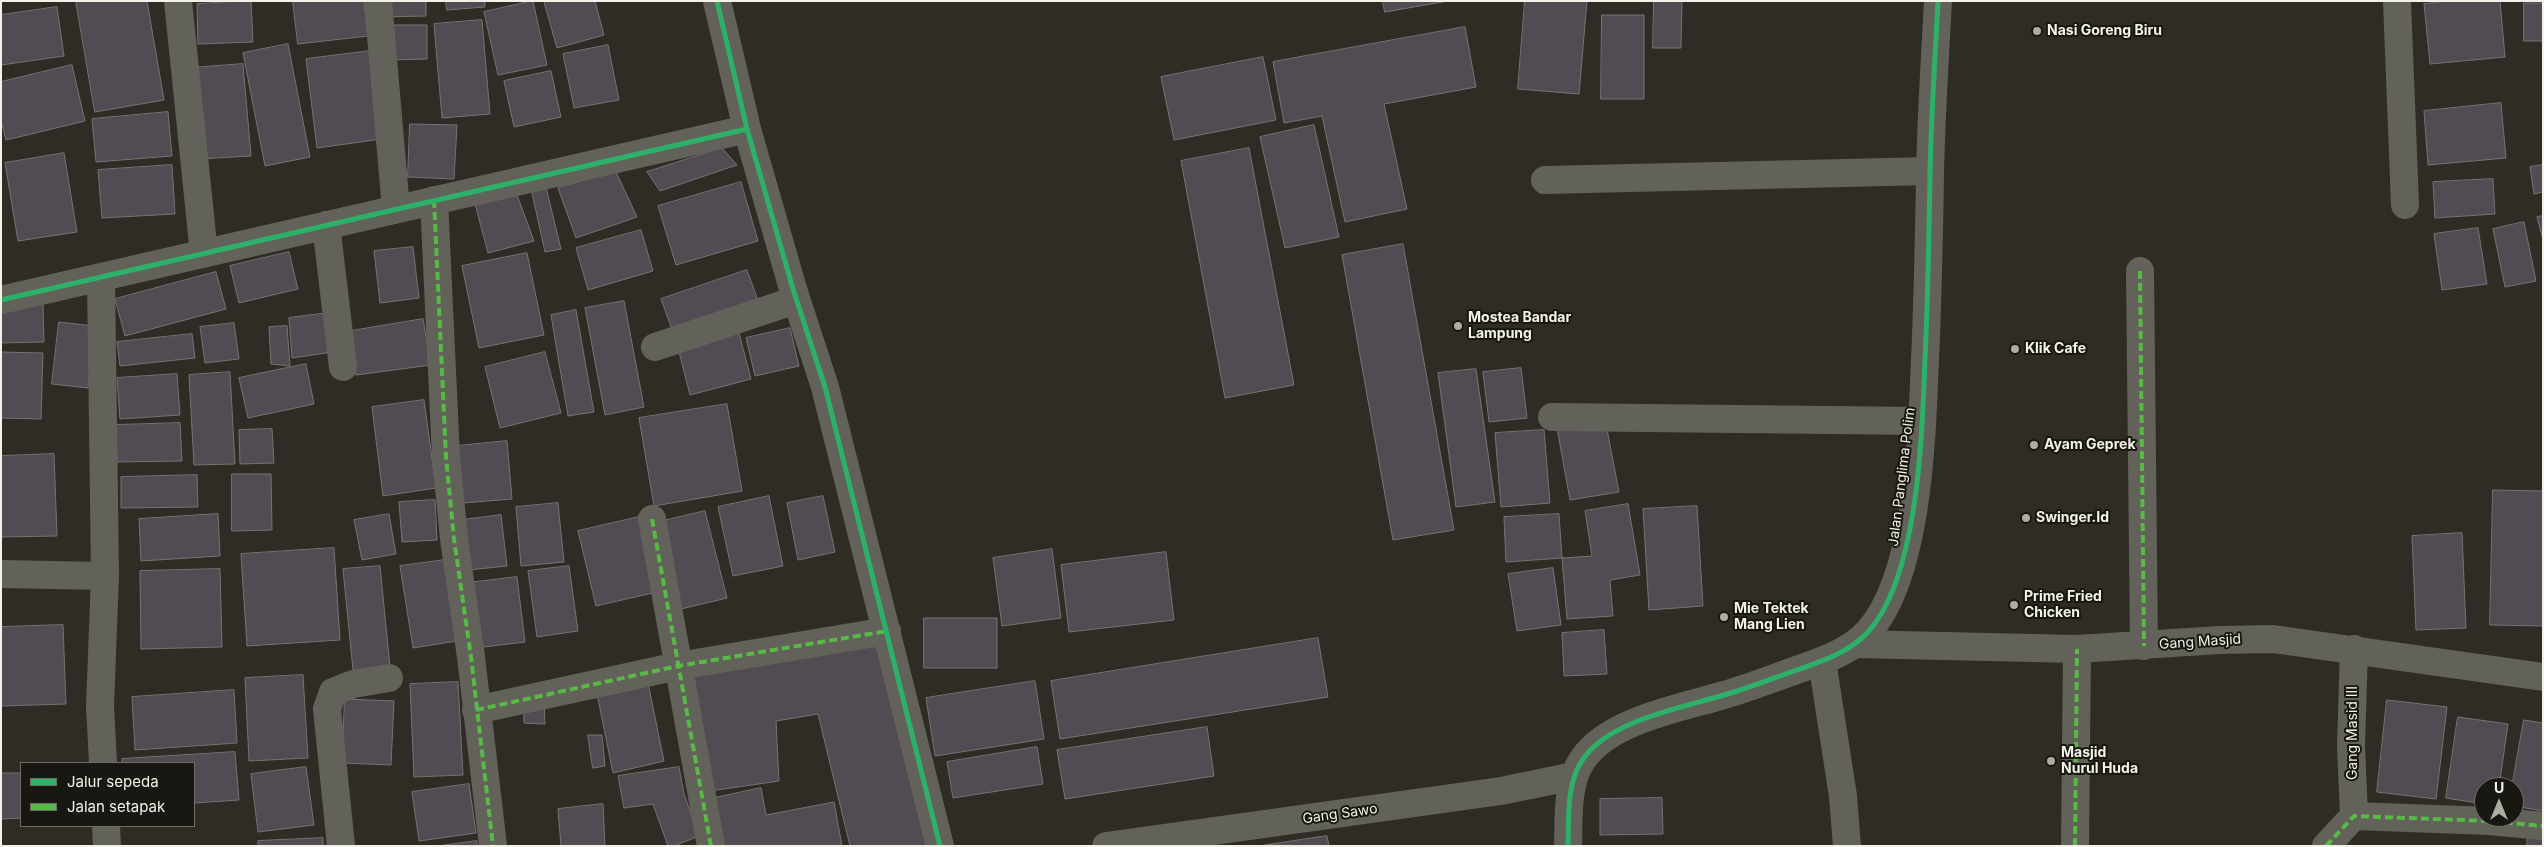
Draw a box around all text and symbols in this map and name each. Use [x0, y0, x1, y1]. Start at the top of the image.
place label: Nasi Goreng Biru [2047, 23, 2162, 39]
marker: Nasi Goreng Biru [2031, 25, 2043, 37]
place label: Mostea Bandar Lampung [1468, 310, 1571, 342]
marker: Mostea Bandar Lampung [1452, 320, 1464, 332]
place label: Klik Cafe [2025, 341, 2086, 357]
marker: Klik Cafe [2009, 343, 2021, 355]
street label: Jalan Panglima Polim [1885, 406, 1919, 548]
place label: Ayam Geprek [2044, 437, 2136, 453]
marker: Ayam Geprek [2028, 439, 2040, 451]
place label: Swinger.Id [2036, 510, 2109, 526]
marker: Swinger.Id [2020, 512, 2032, 524]
place label: Prime Fried Chicken [2024, 589, 2102, 622]
marker: Prime Fried Chicken [2008, 599, 2020, 611]
place label: Mie Tektek Mang Lien [1734, 601, 1809, 634]
marker: Mie Tektek Mang Lien [1718, 611, 1730, 623]
street label: Gang Masjid [2158, 631, 2242, 653]
street label: Gang Masid III [2345, 686, 2361, 780]
place label: Masjid Nurul Huda [2061, 745, 2138, 778]
marker: Masjid Nurul Huda [2045, 755, 2057, 767]
legend [20, 762, 195, 827]
text: Jalur sepeda [67, 772, 159, 791]
north arrow [2474, 777, 2524, 827]
text: U [2494, 779, 2504, 796]
text: Jalan setapak [67, 797, 165, 816]
street label: Gang Sawo [1301, 800, 1379, 828]

